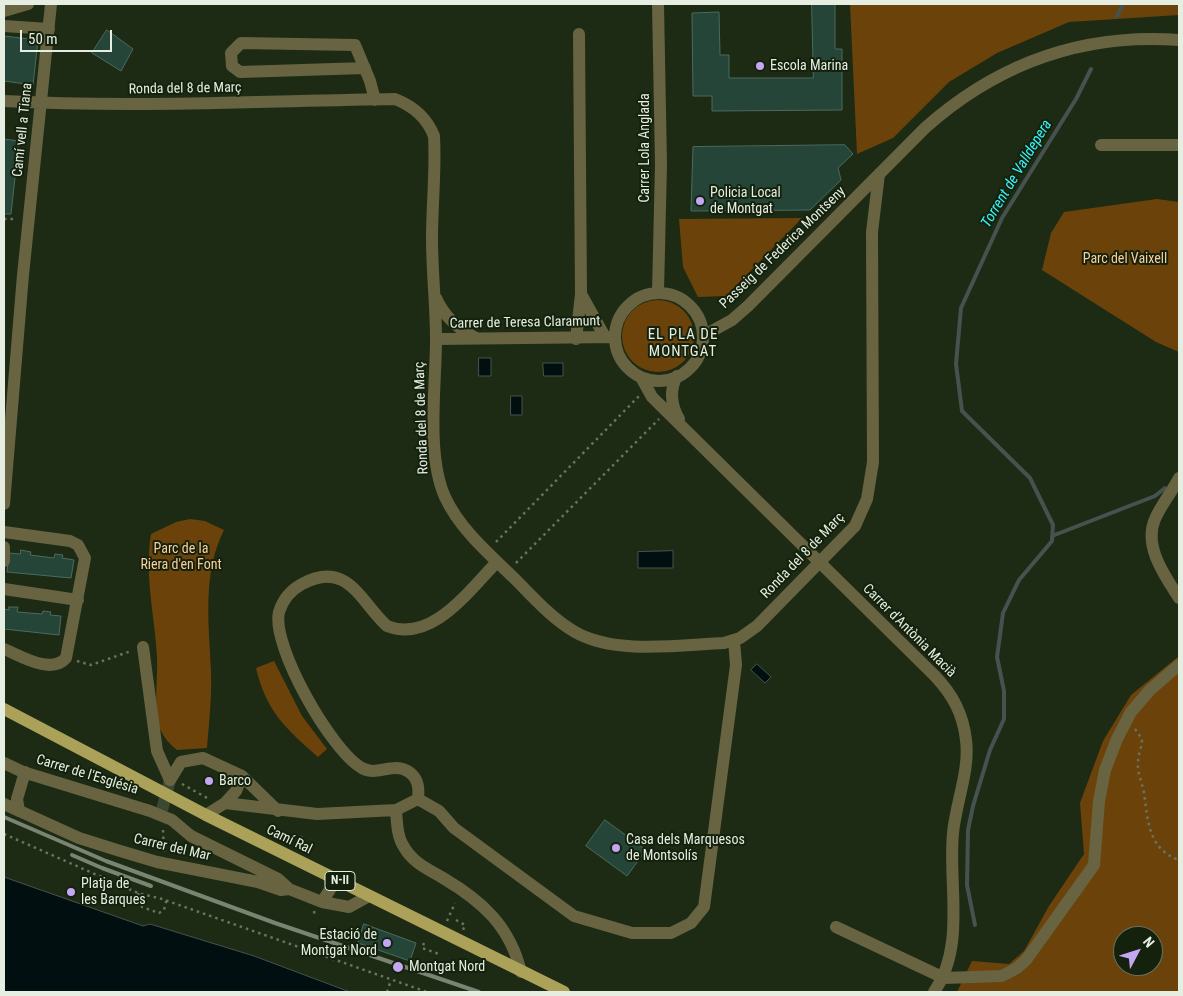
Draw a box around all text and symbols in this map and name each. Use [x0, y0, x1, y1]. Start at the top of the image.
scale bar [22, 20, 115, 52]
text: 50 m [28, 30, 58, 48]
place label: Escola Marina [770, 58, 848, 74]
marker: Escola Marina [754, 60, 766, 72]
street label: Ronda del 8 de Març [128, 80, 242, 98]
street label: Camí vell a Tiana [10, 82, 36, 178]
street label: Carrer Lola Anglada [637, 93, 653, 203]
water label: Torrent de Valldepera [978, 117, 1056, 231]
street label: Passeig de Federica Montseny [717, 183, 849, 313]
place label: Policia Local de Montgat [710, 185, 781, 218]
marker: Policia Local de Montgat [694, 195, 706, 207]
park label: Parc del Vaixell [1083, 251, 1167, 267]
street label: Carrer de Teresa Claramunt [449, 313, 601, 333]
district label: EL PLA DE MONTGAT [647, 326, 719, 361]
street label: Ronda del 8 de Març [412, 361, 432, 475]
street label: Ronda del 8 de Març [758, 510, 848, 602]
park label: Parc de la Riera d'en Font [140, 541, 222, 574]
street label: Carrer d'Antònia Macià [859, 581, 959, 681]
street label: Carrer de l'Església [34, 752, 140, 798]
place label: Barco [219, 773, 251, 789]
marker: Barco [203, 775, 215, 787]
street label: Camí Ral [263, 822, 315, 858]
street label: Carrer del Mar [132, 831, 212, 865]
place label: Casa dels Marquesos de Montsolís [626, 832, 745, 864]
marker: Casa dels Marquesos de Montsolís [610, 842, 622, 854]
road number: N-II [325, 871, 355, 890]
place label: Platja de les Barques [81, 876, 146, 909]
marker: Platja de les Barques [65, 886, 77, 898]
north arrow [1113, 926, 1163, 976]
place label: Estació de Montgat Nord [301, 927, 377, 960]
text: N [1140, 934, 1158, 950]
marker: Estació de Montgat Nord [381, 937, 393, 949]
place label: Montgat Nord [409, 959, 485, 975]
marker: Montgat Nord [391, 960, 405, 974]

